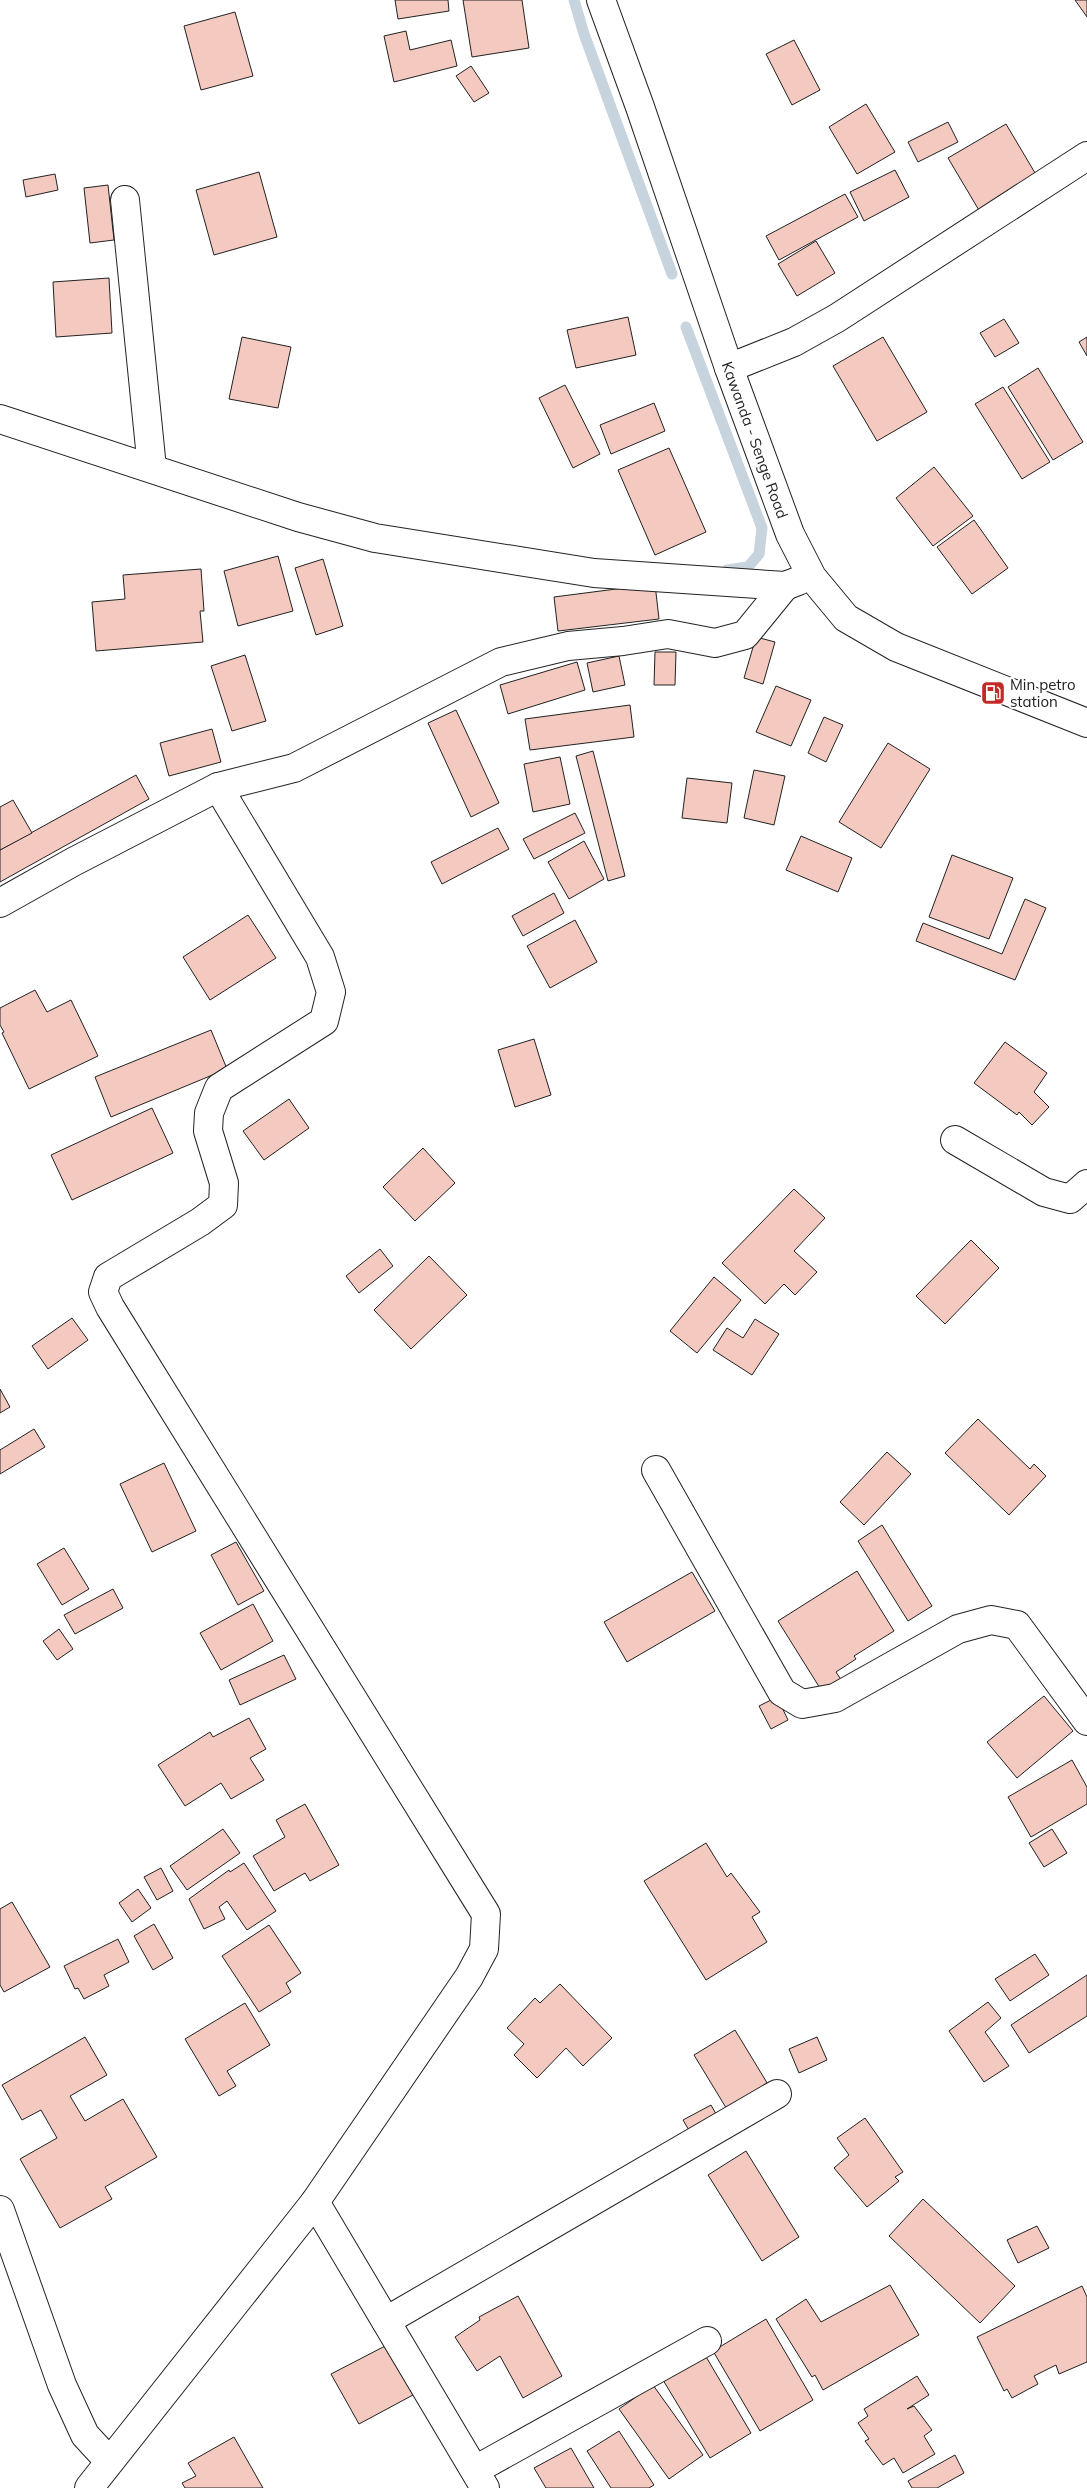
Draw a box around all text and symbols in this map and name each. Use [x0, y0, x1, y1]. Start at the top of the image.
street label: Kawanda - Senge Road [718, 359, 792, 521]
place label: Min petro station [1010, 675, 1075, 711]
fuel station icon: Min petro station [980, 680, 1006, 706]

